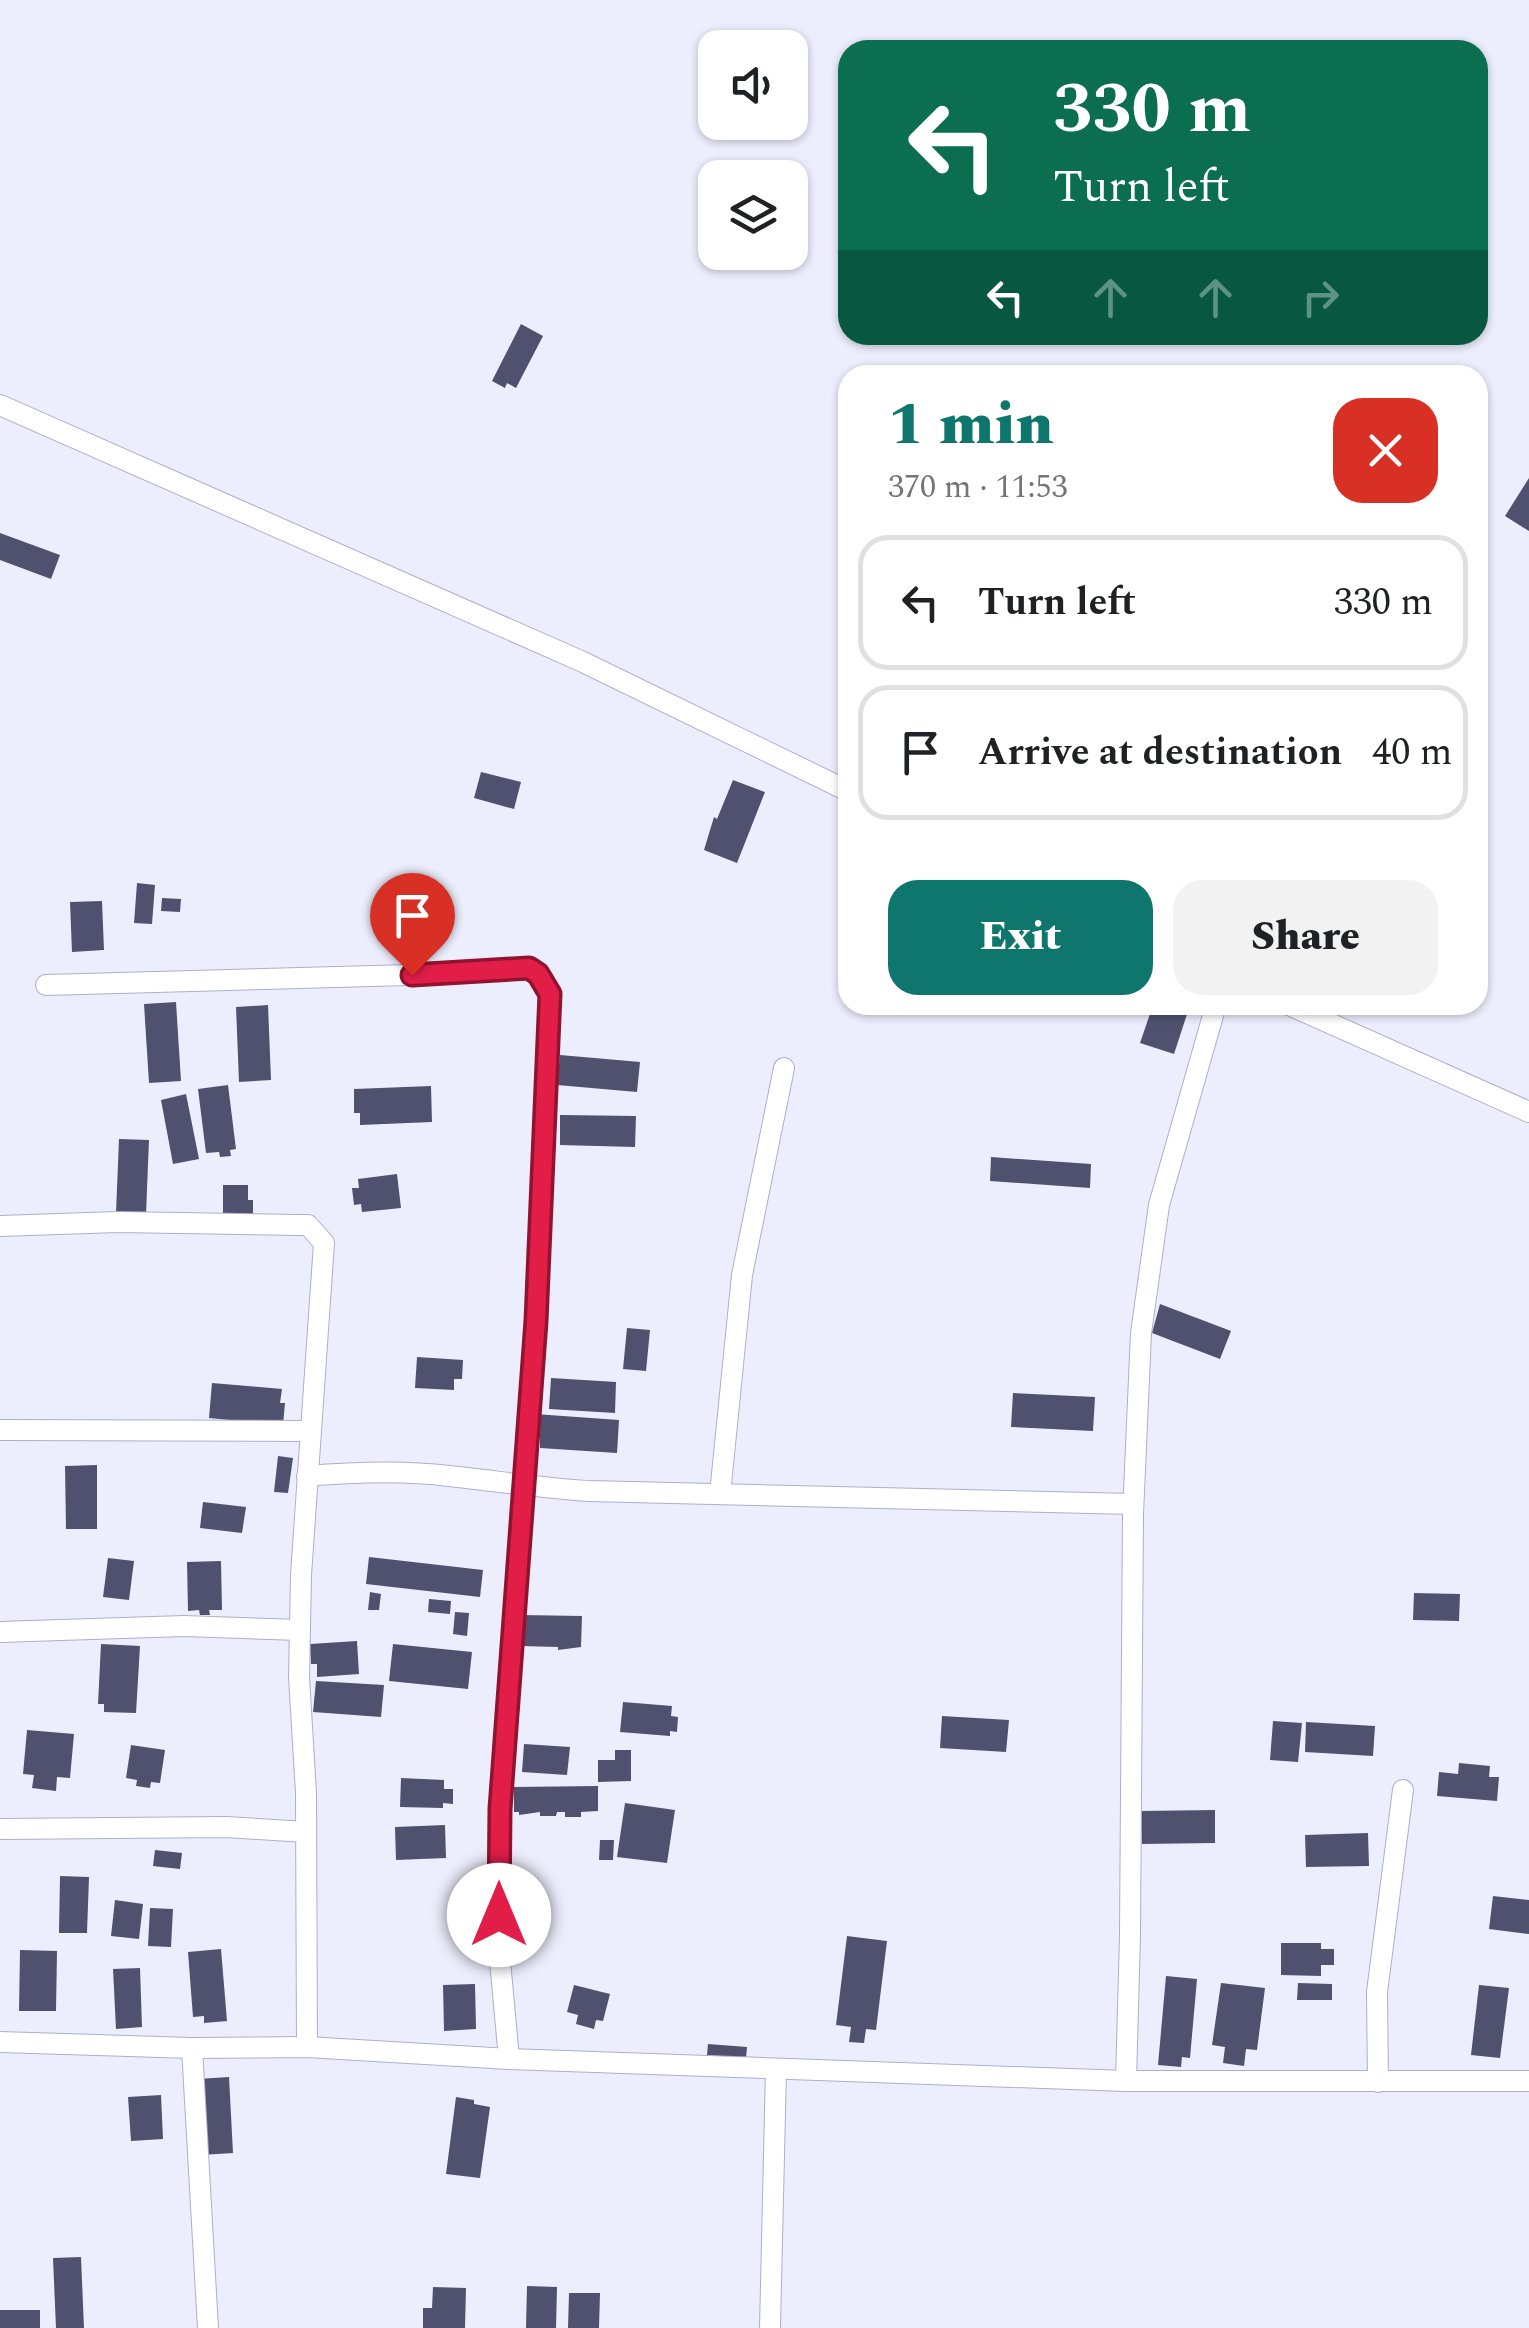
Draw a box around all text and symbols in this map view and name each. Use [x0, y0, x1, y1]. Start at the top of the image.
map controls [698, 30, 808, 270]
button: sound [698, 30, 808, 140]
text: 330 m [1053, 57, 1251, 163]
icon: left [888, 80, 1018, 210]
text: Turn left [1053, 153, 1230, 222]
button: layers [698, 160, 808, 270]
icon: left [978, 270, 1033, 325]
icon: ahead [1083, 270, 1138, 325]
icon: ahead [1188, 270, 1243, 325]
icon: right [1293, 270, 1348, 325]
text: 1 min [888, 379, 1054, 471]
button: close [1333, 398, 1438, 503]
text: 370 m · 11:53 [888, 463, 1068, 512]
text: Turn left [978, 574, 1136, 632]
text: 330 m [1334, 574, 1433, 632]
icon: left [893, 575, 948, 630]
text: Arrive at destination [978, 724, 1342, 782]
text: 40 m [1372, 724, 1452, 782]
icon: arrive [893, 725, 948, 780]
pin [370, 873, 455, 976]
button: Exit [888, 880, 1153, 995]
button: Share [1173, 880, 1438, 995]
icon: arrive [385, 888, 440, 943]
position arrow [447, 1863, 551, 1967]

